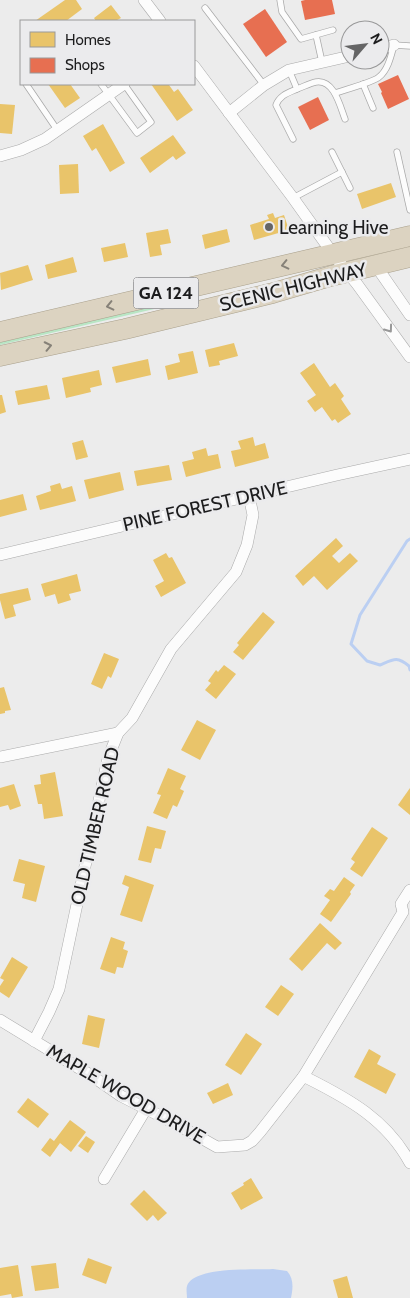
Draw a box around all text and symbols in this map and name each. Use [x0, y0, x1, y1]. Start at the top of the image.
legend [20, 20, 195, 85]
north arrow [340, 20, 390, 70]
text: N [366, 30, 387, 47]
text: Homes [65, 31, 111, 49]
text: Shops [65, 56, 105, 74]
place label: Learning Hive [279, 216, 389, 239]
marker: Learning Hive [263, 221, 275, 233]
street label: SCENIC HIGHWAY [217, 258, 369, 316]
one-way arrow [281, 259, 290, 270]
road number: GA 124 [134, 278, 198, 308]
one-way arrow [105, 300, 114, 311]
one-way arrow [384, 323, 392, 332]
one-way arrow [43, 341, 52, 352]
street label: PINE FOREST DRIVE [121, 476, 289, 536]
street label: OLD TIMBER ROAD [66, 745, 124, 907]
street label: MAPLE WOOD DRIVE [42, 1039, 210, 1149]

